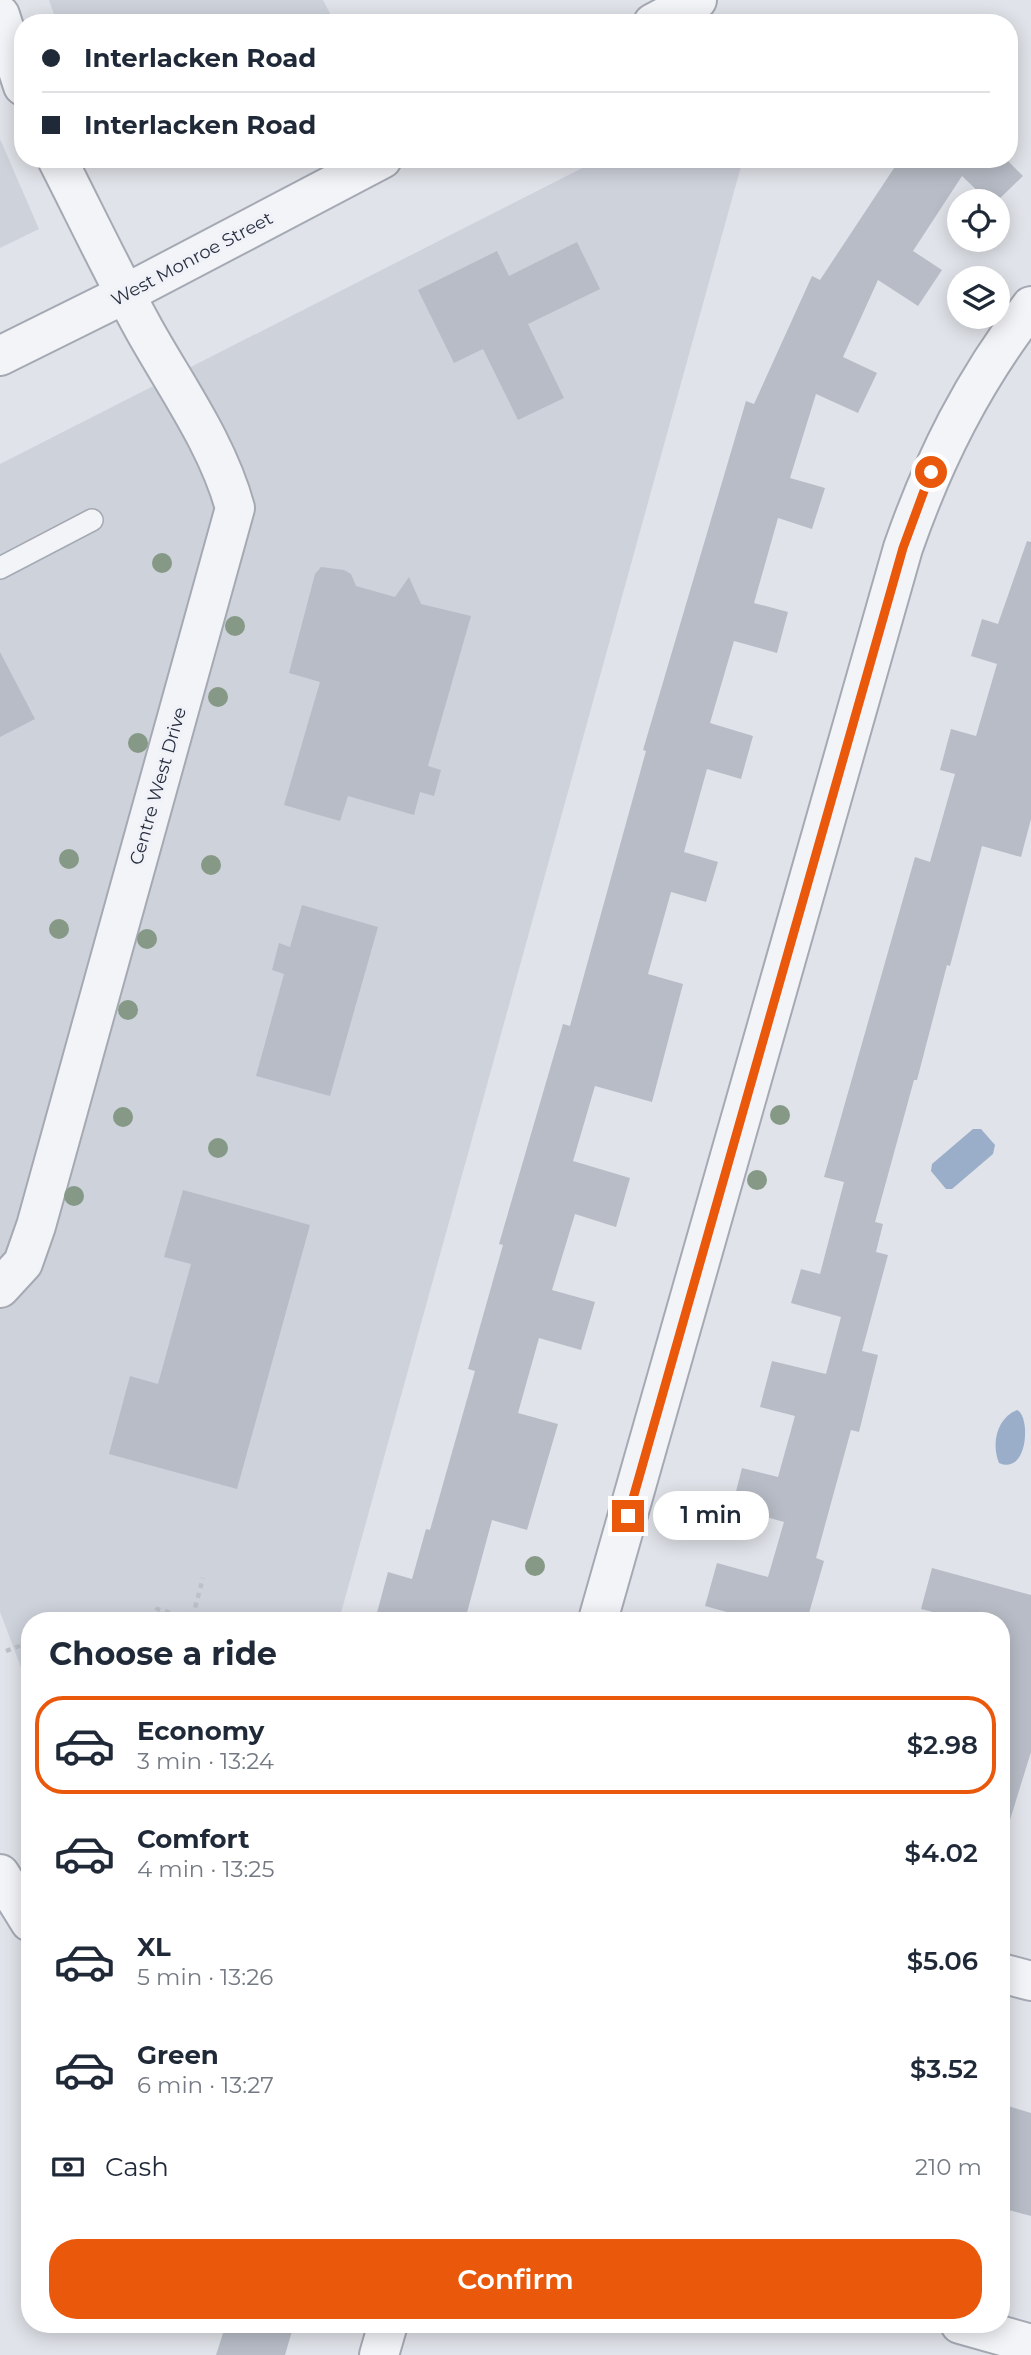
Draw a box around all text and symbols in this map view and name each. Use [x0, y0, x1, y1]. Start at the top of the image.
text: Interlacken Road [84, 42, 316, 74]
text: Interlacken Road [84, 109, 316, 141]
map controls [947, 189, 1010, 329]
button: locate [947, 189, 1010, 252]
street label: West Monroe Street [108, 207, 276, 311]
button: layers [947, 266, 1010, 329]
route start [915, 456, 947, 488]
street label: Centre West Drive [125, 704, 191, 867]
callout: 1 min [652, 1492, 768, 1540]
route end [612, 1500, 644, 1532]
text: 1 min [680, 1501, 742, 1529]
text: Choose a ride [49, 1634, 277, 1673]
icon: car [53, 1714, 116, 1777]
text: Economy [137, 1715, 264, 1747]
text: $2.98 [907, 1729, 978, 1761]
text: 3 min · 13:24 [137, 1747, 274, 1775]
icon: car [53, 1822, 116, 1885]
text: Comfort [137, 1823, 249, 1855]
text: $4.02 [905, 1837, 978, 1869]
text: 4 min · 13:25 [137, 1855, 274, 1883]
icon: car [53, 1930, 116, 1993]
text: XL [137, 1931, 171, 1963]
text: $5.06 [907, 1945, 978, 1977]
text: 5 min · 13:26 [137, 1963, 273, 1991]
icon: car [53, 2038, 116, 2101]
text: Green [137, 2039, 219, 2071]
text: $3.52 [910, 2053, 978, 2085]
text: 6 min · 13:27 [137, 2071, 274, 2099]
icon: cash [49, 2148, 87, 2186]
text: Cash [105, 2151, 169, 2183]
text: 210 m [915, 2153, 982, 2181]
button: Confirm [49, 2239, 982, 2319]

